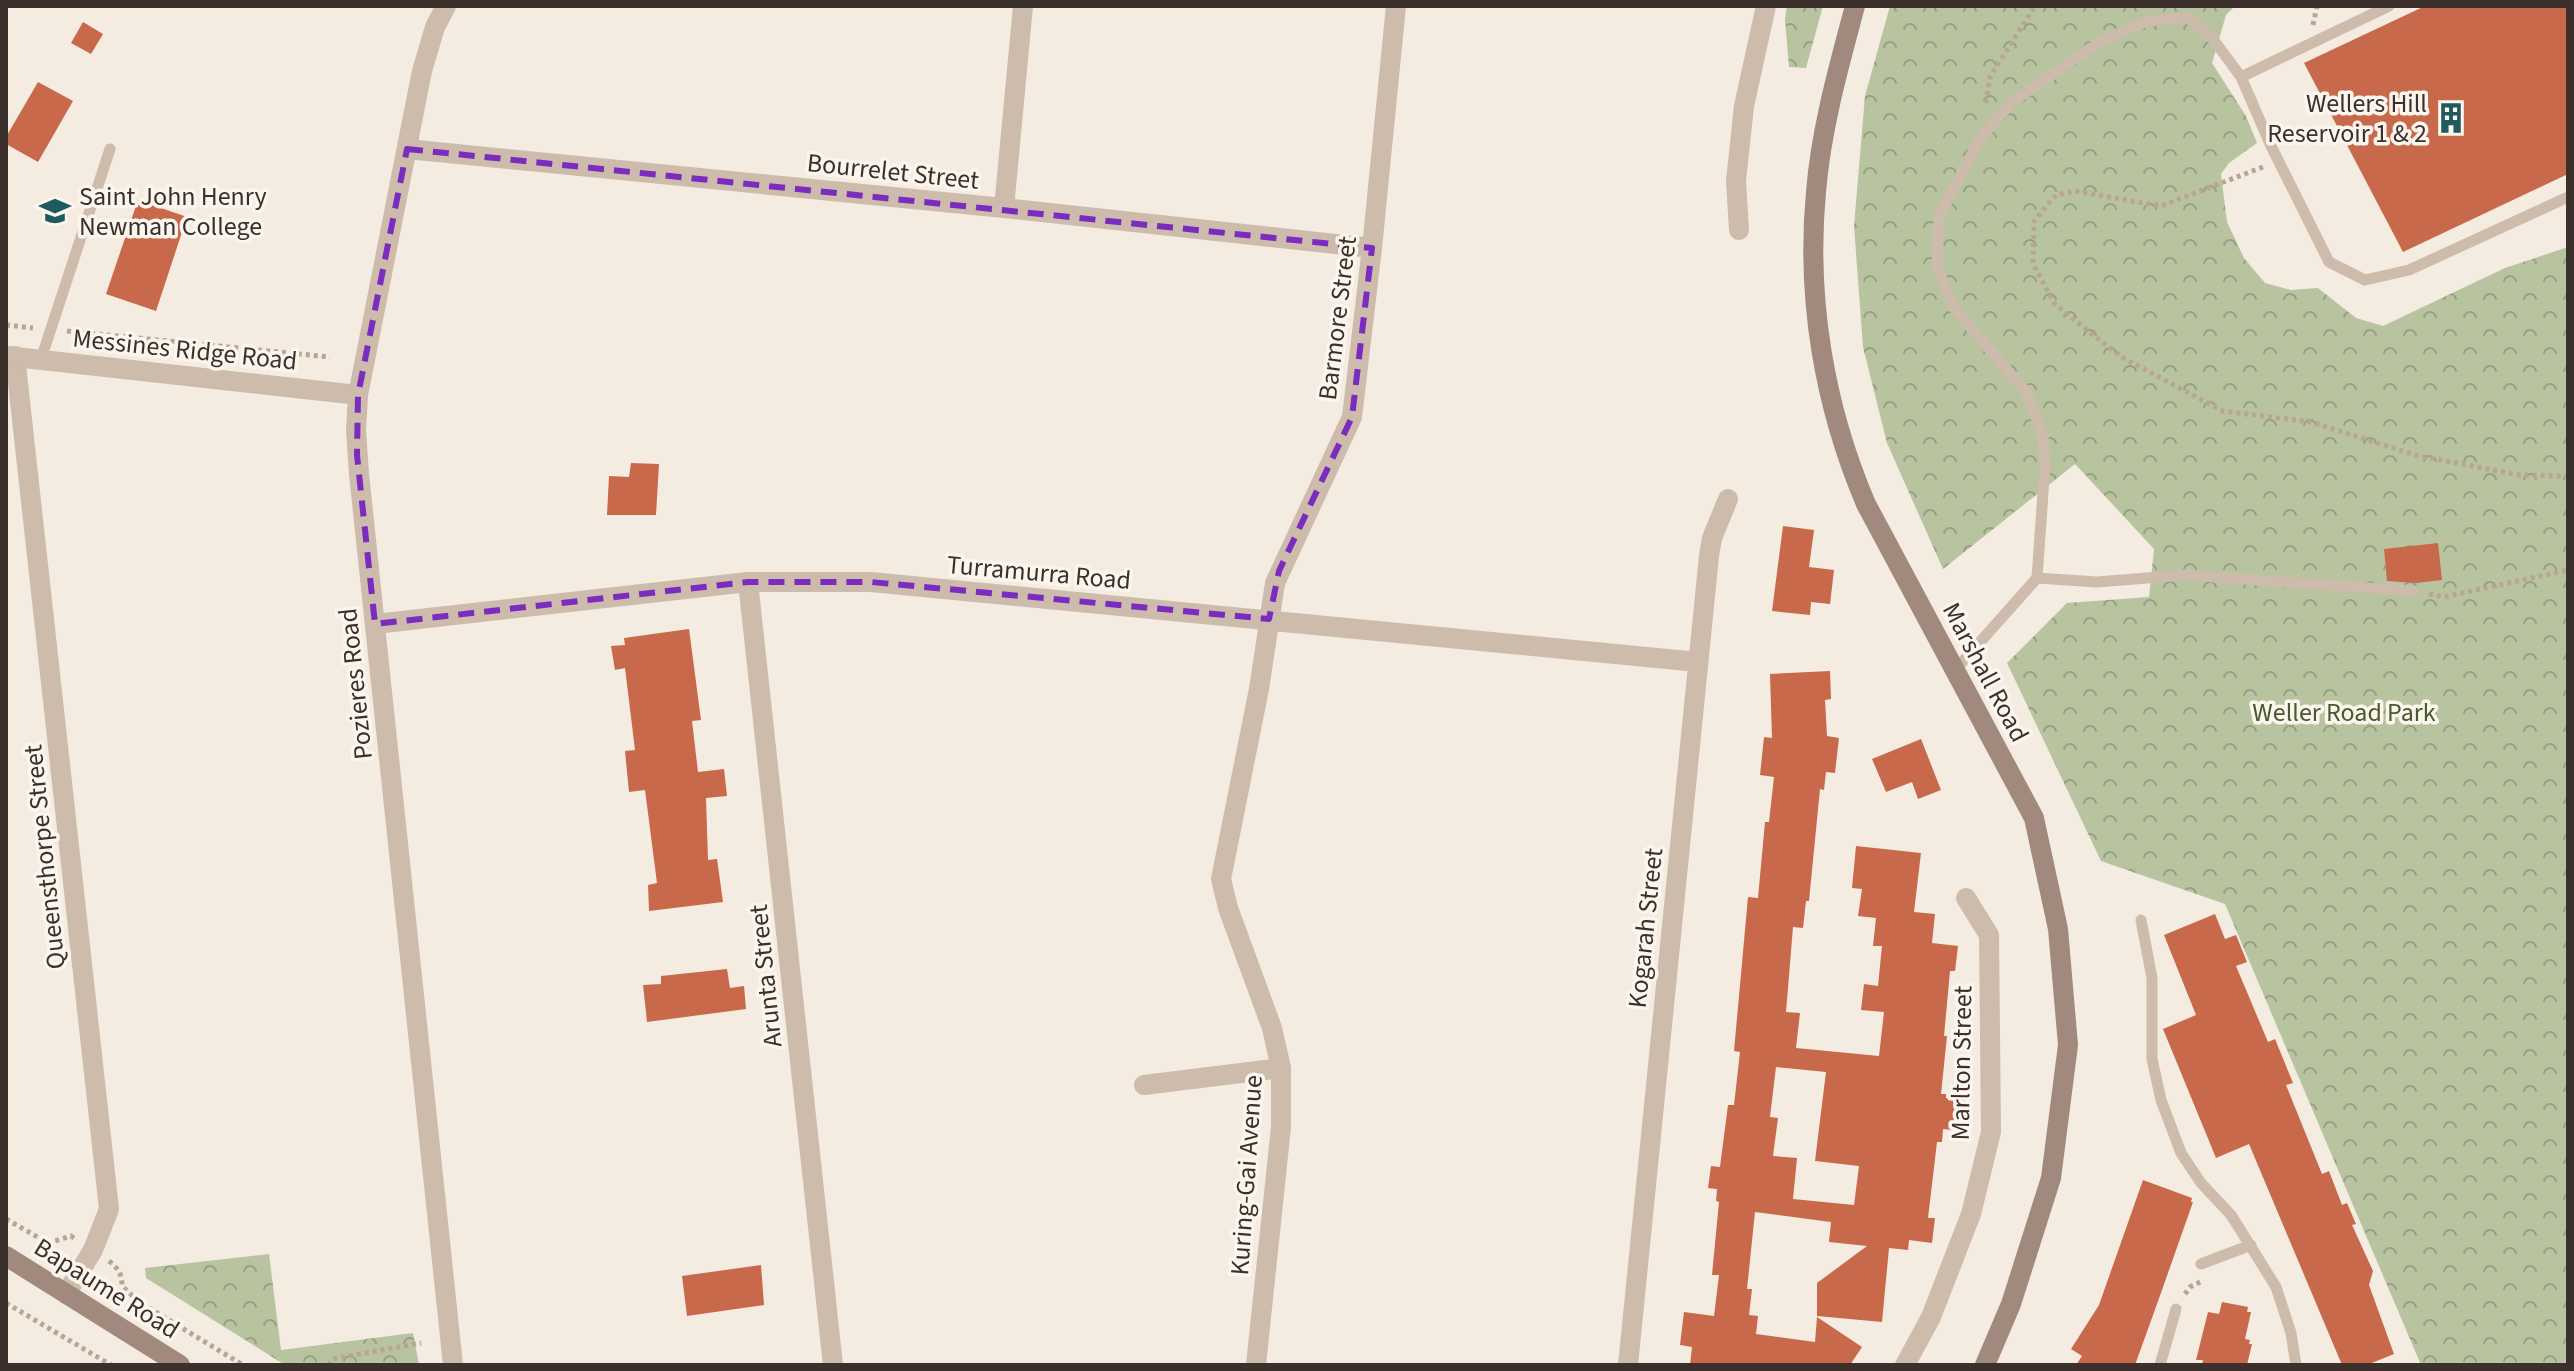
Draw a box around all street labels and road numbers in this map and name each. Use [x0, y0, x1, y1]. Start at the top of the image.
street label: Bourrelet Street [805, 144, 981, 199]
street label: Barmore Street [1309, 234, 1366, 402]
street label: Messines Ridge Road [71, 319, 299, 380]
street label: Turramurra Road [945, 546, 1133, 599]
street label: Marshall Road [1933, 596, 2038, 749]
street label: Pozieres Road [329, 606, 382, 761]
street label: Queensthorpe Street [14, 743, 75, 971]
street label: Kogarah Street [1619, 846, 1672, 1010]
street label: Arunta Street [740, 903, 791, 1049]
street label: Marlton Street [1942, 985, 1981, 1141]
street label: Kuring-Gai Avenue [1221, 1074, 1272, 1276]
street label: Bapaume Road [27, 1229, 187, 1348]

